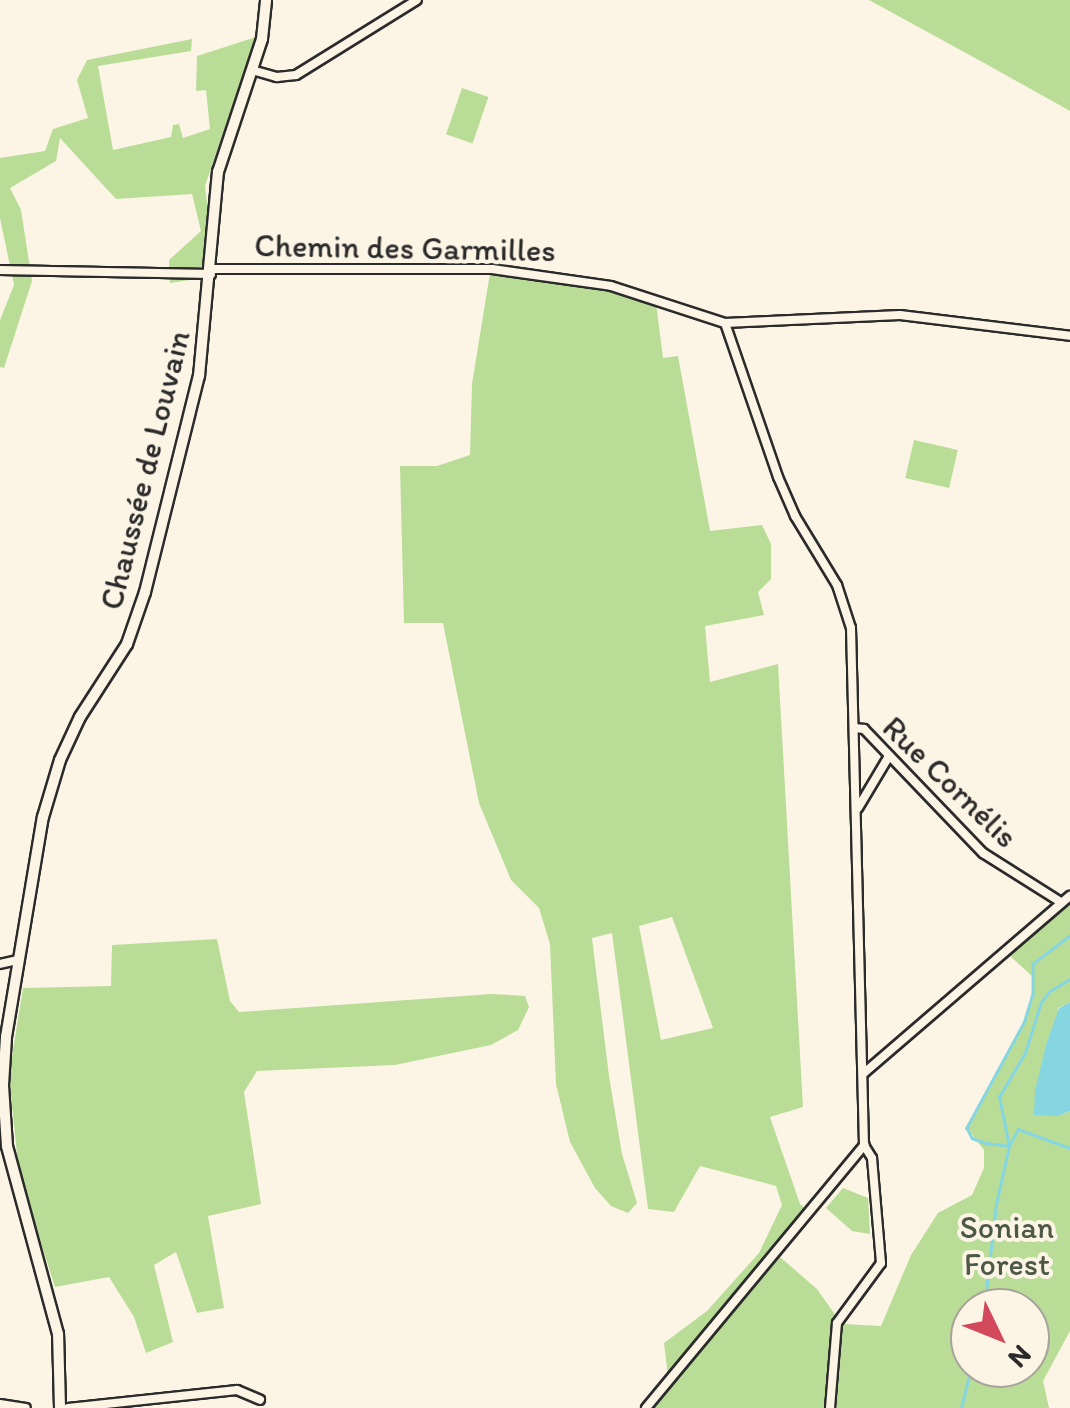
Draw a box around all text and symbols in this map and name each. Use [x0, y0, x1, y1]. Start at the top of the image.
street label: Chemin des Garmilles [255, 226, 555, 270]
street label: Chaussée de Louvain [92, 327, 198, 613]
street label: Rue Cornélis [874, 708, 1026, 856]
park label: Sonian Forest [960, 1209, 1054, 1284]
north arrow [950, 1288, 1050, 1388]
text: N [1002, 1339, 1039, 1376]

